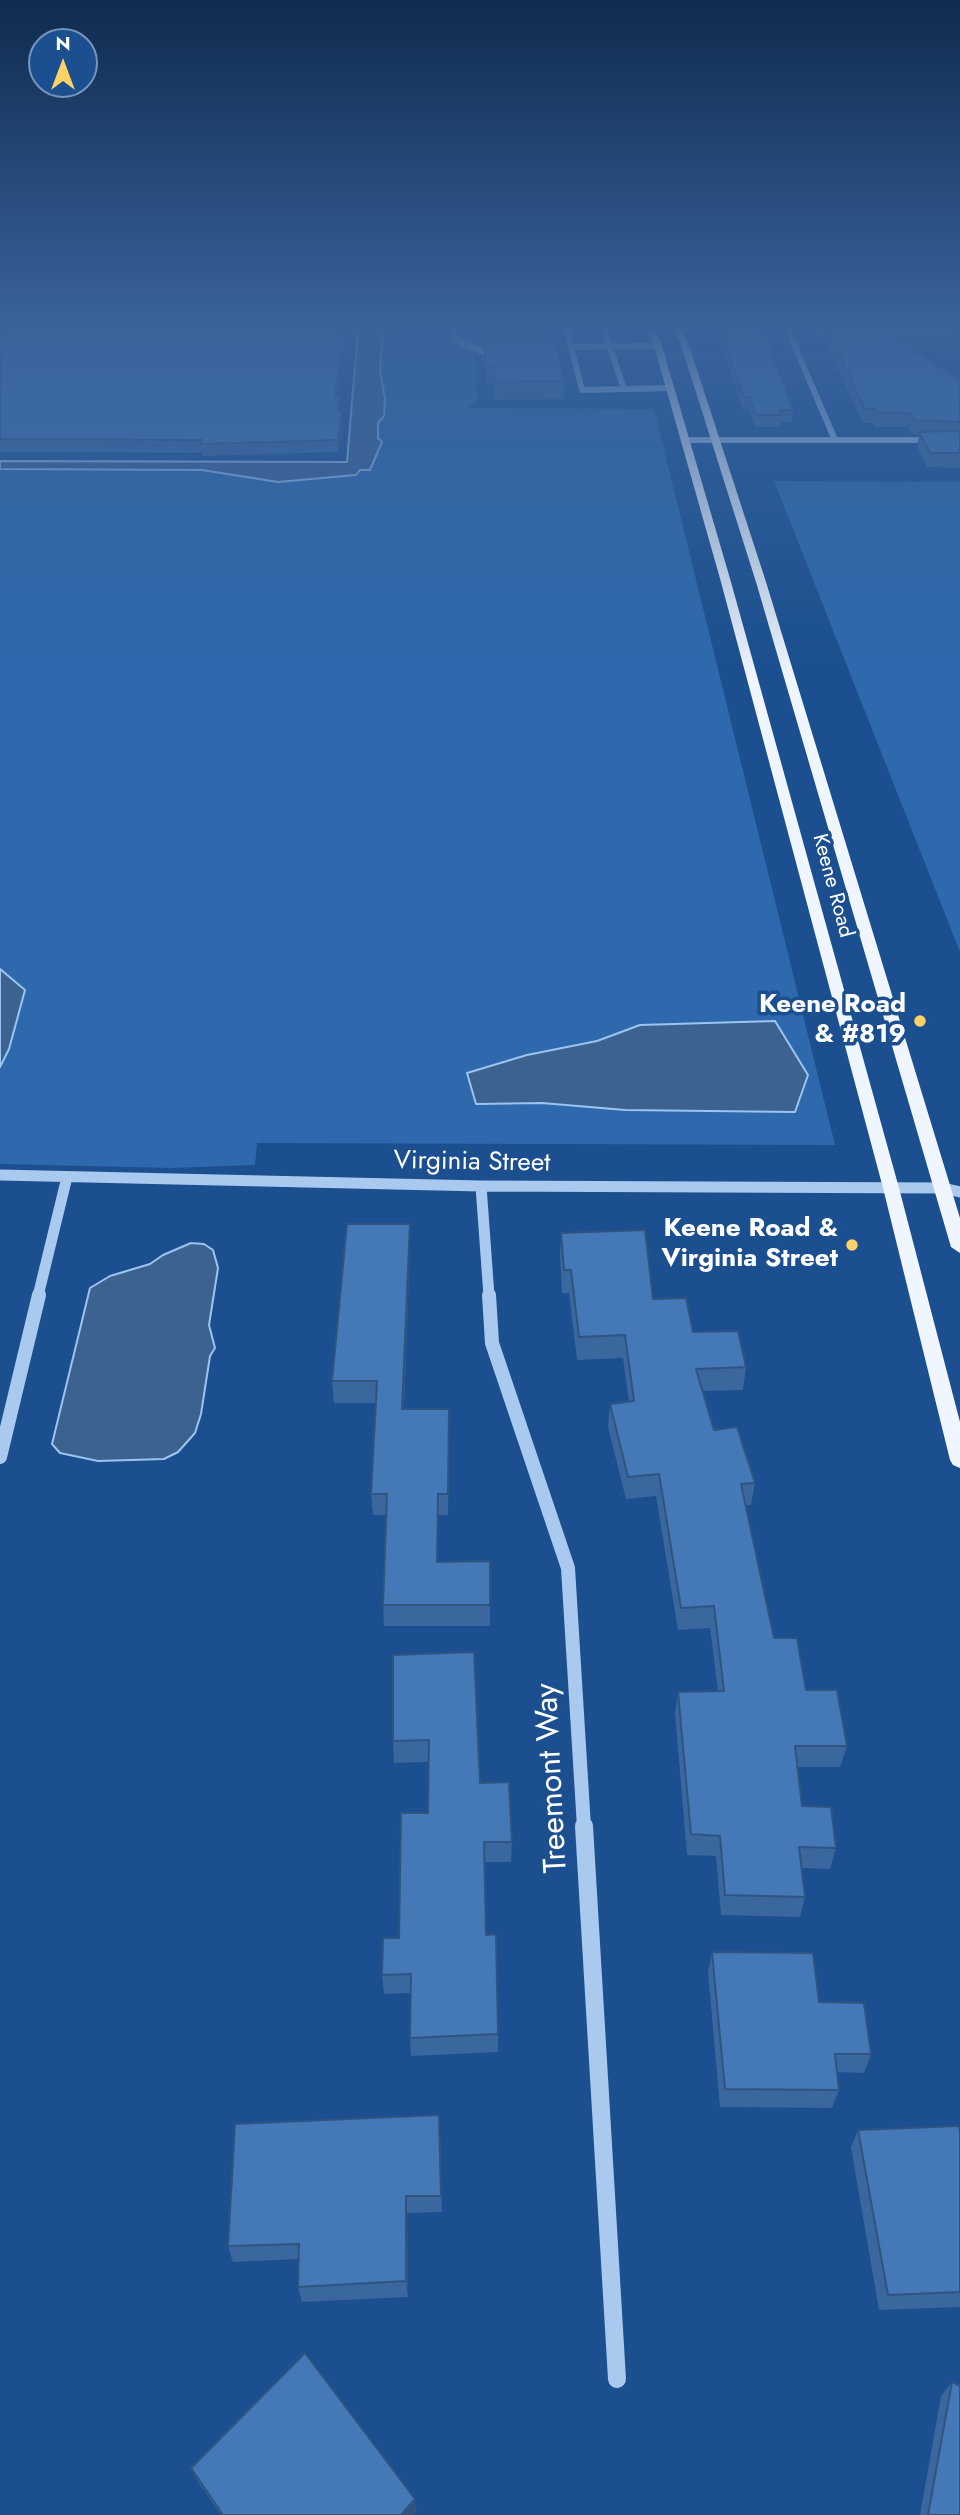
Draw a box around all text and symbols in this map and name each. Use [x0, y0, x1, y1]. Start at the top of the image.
north arrow [28, 28, 98, 98]
text: N [55, 30, 71, 57]
street label: Keene Road [806, 831, 858, 941]
place label: Keene Road & #819 [759, 990, 906, 1052]
marker: Keene Road & #819 [912, 1013, 928, 1029]
street label: Virginia Street [393, 1146, 551, 1180]
place label: Keene Road & Virginia Street [662, 1214, 838, 1276]
marker: Keene Road & Virginia Street [844, 1237, 860, 1253]
street label: Treemont Way [529, 1682, 577, 1874]

